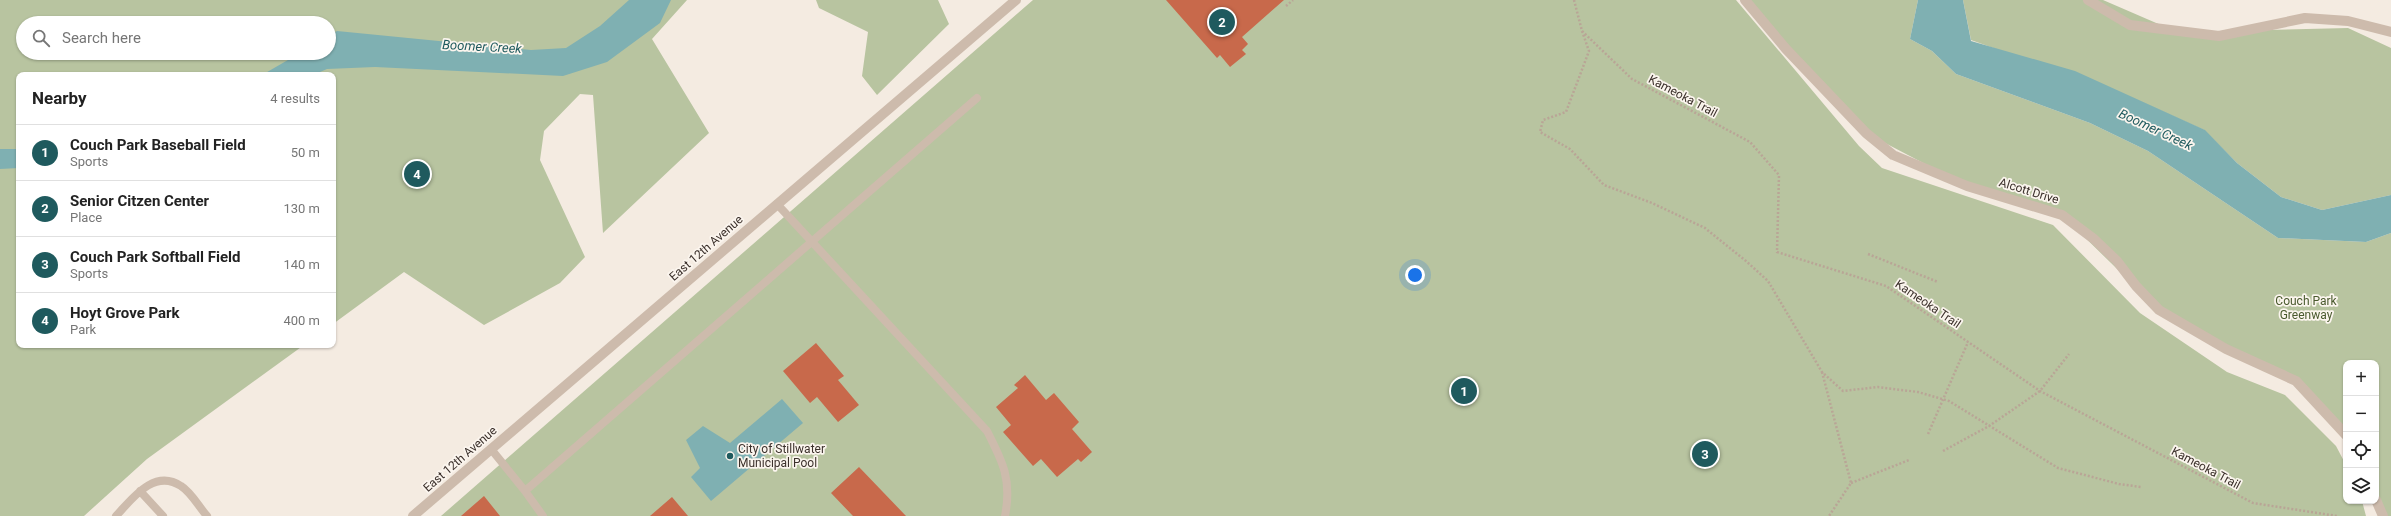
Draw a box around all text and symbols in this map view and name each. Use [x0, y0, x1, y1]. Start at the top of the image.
pin: 2 [1209, 7, 1235, 37]
search box [16, 16, 336, 60]
icon: search [30, 27, 52, 49]
text: Search here [62, 29, 141, 47]
water label: Boomer Creek [442, 37, 523, 56]
street label: Kameoka Trail [1646, 72, 1720, 120]
text: Nearby [32, 88, 87, 108]
text: 4 results [270, 91, 320, 106]
water label: Boomer Creek [2117, 106, 2196, 153]
text: Couch Park Baseball Field [70, 136, 246, 154]
text: 1 [41, 145, 49, 160]
text: 50 m [291, 145, 320, 160]
text: Sports [70, 154, 108, 169]
pin: 4 [404, 159, 430, 189]
street label: Alcott Drive [1997, 175, 2061, 207]
text: Senior Citzen Center [70, 192, 209, 210]
text: 2 [41, 201, 49, 216]
text: 130 m [283, 201, 320, 216]
text: Place [70, 210, 102, 225]
street label: East 12th Avenue [666, 212, 746, 284]
text: Couch Park Softball Field [70, 248, 240, 266]
text: 3 [41, 257, 49, 272]
text: 140 m [283, 257, 320, 272]
your location [1405, 265, 1425, 285]
text: Sports [70, 266, 108, 281]
street label: Kameoka Trail [1893, 277, 1963, 331]
park label: Couch Park Greenway [2275, 294, 2338, 322]
text: Hoyt Grove Park [70, 304, 180, 322]
text: 4 [41, 313, 49, 328]
text: 400 m [283, 313, 320, 328]
text: Park [70, 322, 96, 337]
map controls [2343, 360, 2379, 504]
button: + [2343, 360, 2379, 396]
pin: 1 [1451, 376, 1477, 406]
button: − [2343, 396, 2379, 432]
street label: East 12th Avenue [420, 423, 500, 495]
button: locate [2343, 432, 2379, 468]
pin: 3 [1692, 439, 1718, 469]
place label: City of Stillwater Municipal Pool [738, 442, 825, 470]
street label: Kameoka Trail [2169, 444, 2243, 492]
marker: City of Stillwater Municipal Pool [725, 451, 735, 461]
button: layers [2343, 468, 2379, 504]

